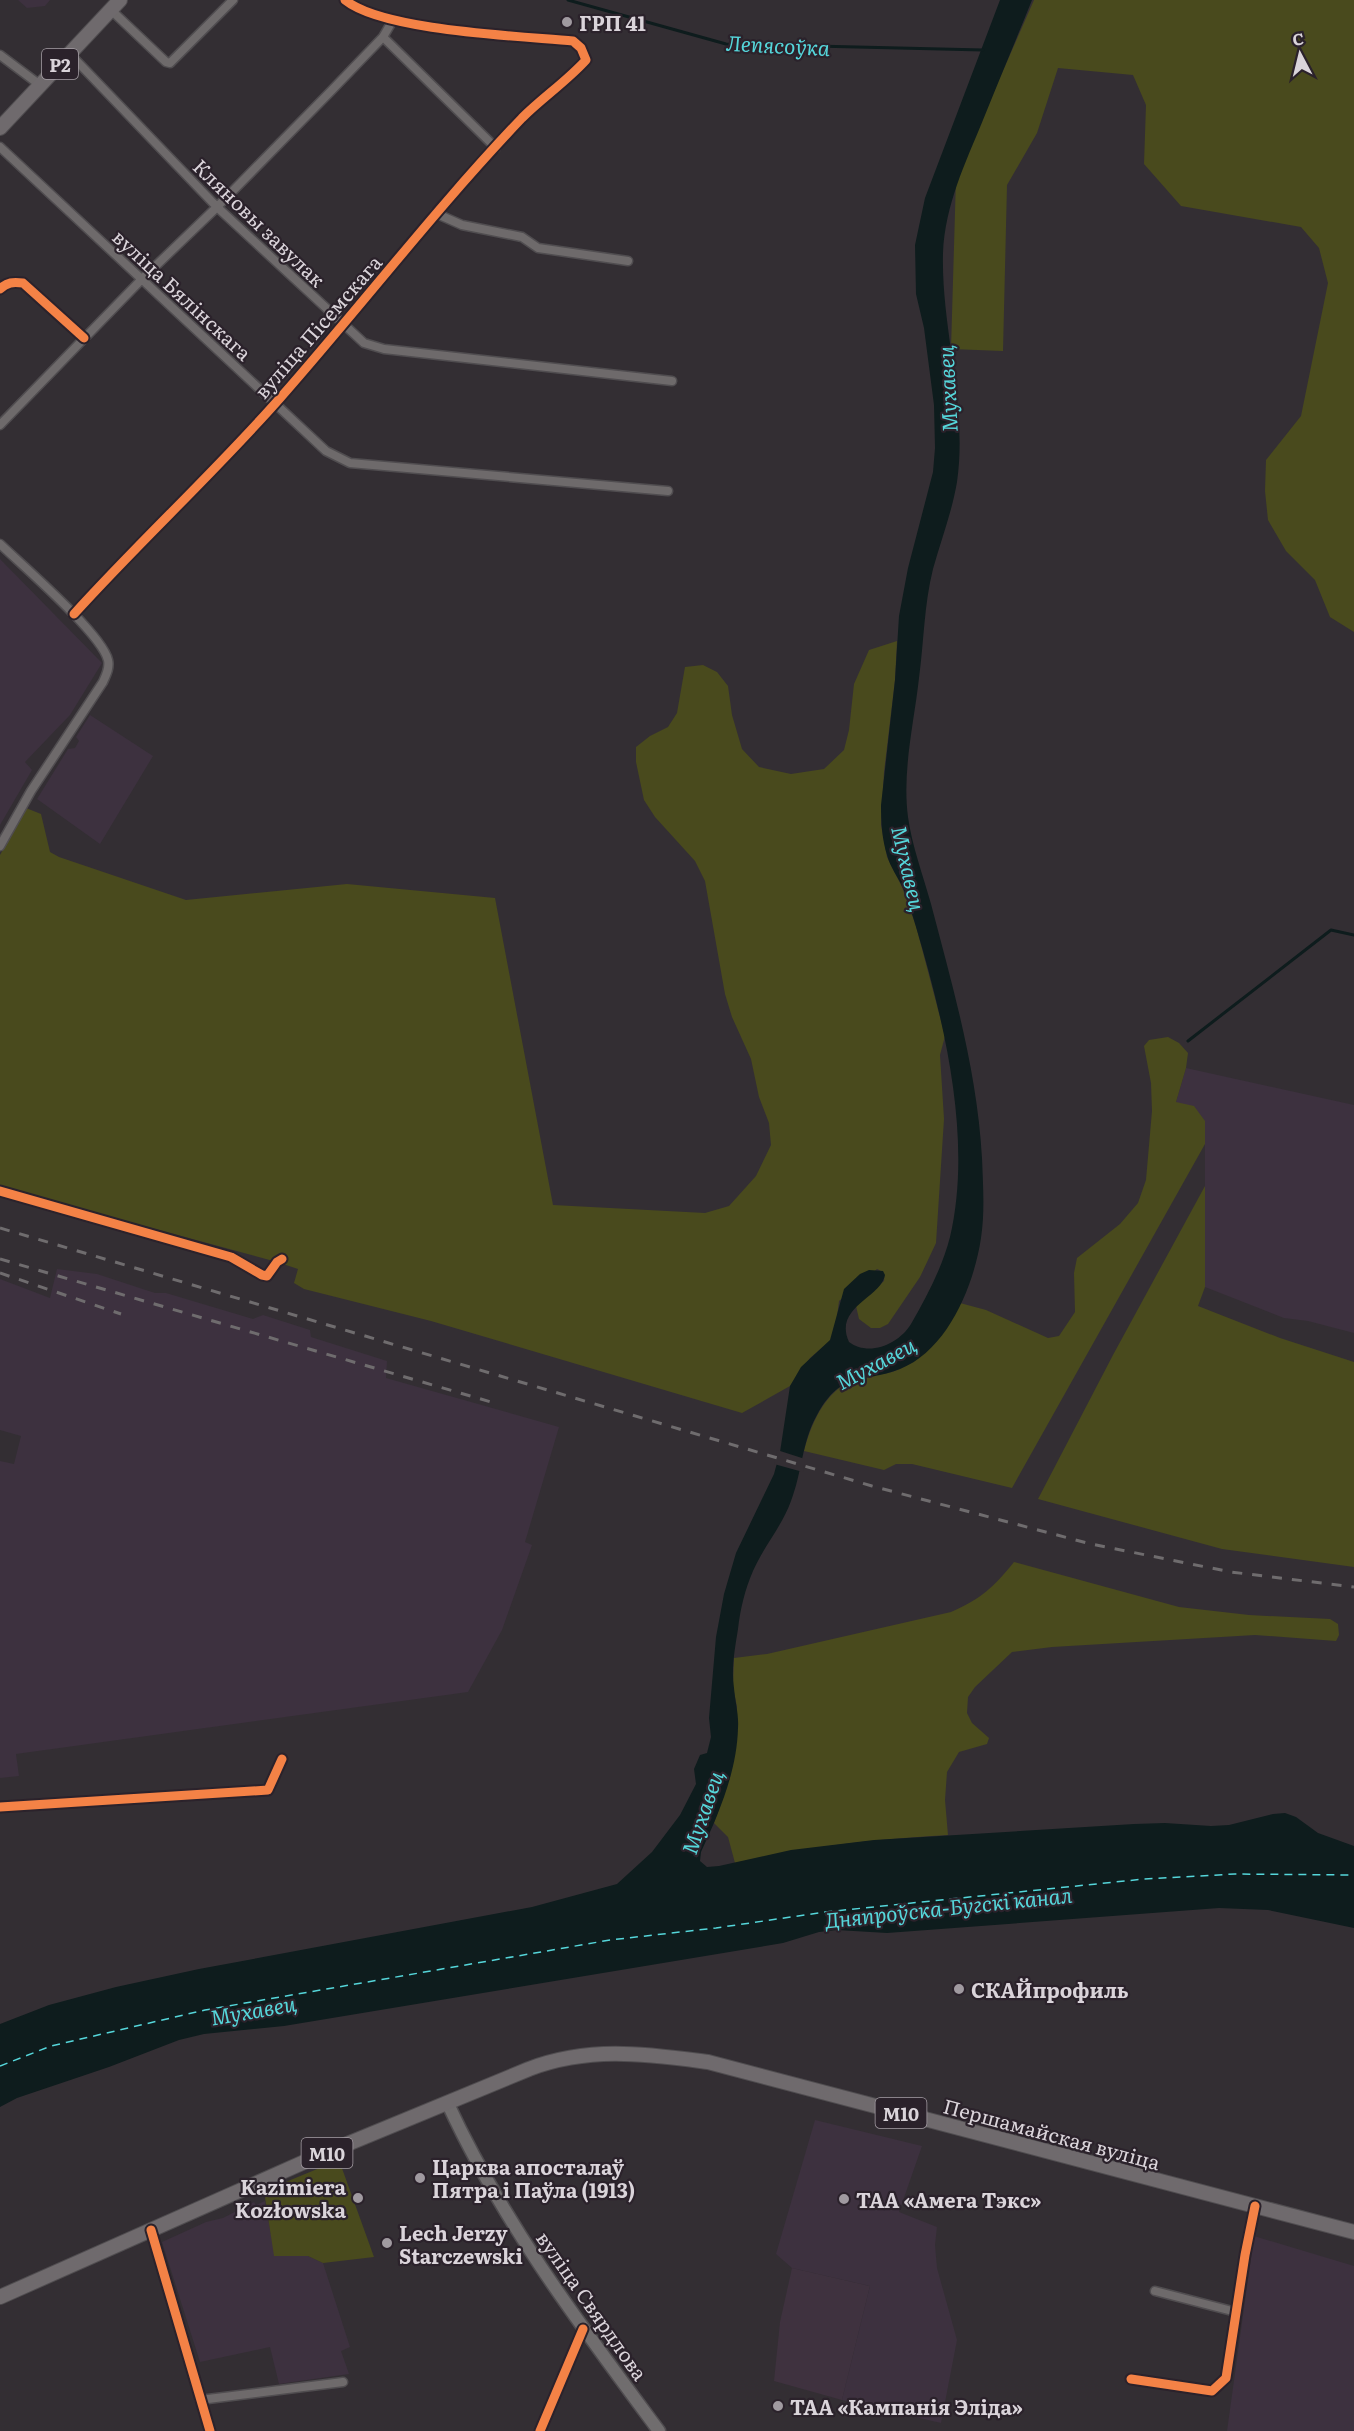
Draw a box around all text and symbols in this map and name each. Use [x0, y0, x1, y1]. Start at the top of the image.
place label: ГРП 41 [579, 7, 646, 37]
marker: ГРП 41 [560, 15, 574, 29]
north arrow [1270, 24, 1330, 84]
water label: Лепясоўка [725, 26, 831, 62]
text: С [1291, 26, 1305, 51]
road number: Р2 [42, 49, 78, 79]
street label: Кляновы завулак [187, 151, 333, 293]
street label: вуліца Бялінскага [107, 221, 259, 367]
street label: вуліца Пісемскага [246, 247, 388, 404]
water label: Мухавец [928, 345, 964, 433]
water label: Мухавец [885, 822, 935, 914]
water label: Мухавец [830, 1328, 921, 1396]
water label: Мухавец [672, 1766, 730, 1858]
water label: Дняпроўска-Бугскі канал [823, 1878, 1074, 1934]
place label: СКАЙпрофиль [971, 1974, 1129, 2004]
marker: СКАЙпрофиль [952, 1982, 966, 1996]
water label: Мухавец [208, 1986, 299, 2032]
street label: Першамайская вуліца [940, 2090, 1164, 2176]
road number: М10 [876, 2098, 926, 2128]
road number: М10 [302, 2138, 352, 2168]
place label: Царква апосталаў Пятра і Паўла (1913) [432, 2151, 635, 2204]
place label: Kazimiera Kozłowska [235, 2171, 346, 2224]
marker: Царква апосталаў Пятра і Паўла (1913) [413, 2171, 427, 2185]
place label: ТАА «Амега Тэкс» [856, 2184, 1041, 2214]
marker: Kazimiera Kozłowska [351, 2191, 365, 2205]
marker: ТАА «Амега Тэкс» [837, 2192, 851, 2206]
place label: Lech Jerzy Starczewski [399, 2217, 523, 2270]
street label: вуліца Свярдлова [530, 2224, 656, 2386]
marker: Lech Jerzy Starczewski [380, 2236, 394, 2250]
place label: ТАА «Кампанія Эліда» [790, 2391, 1023, 2421]
marker: ТАА «Кампанія Эліда» [771, 2399, 785, 2413]

